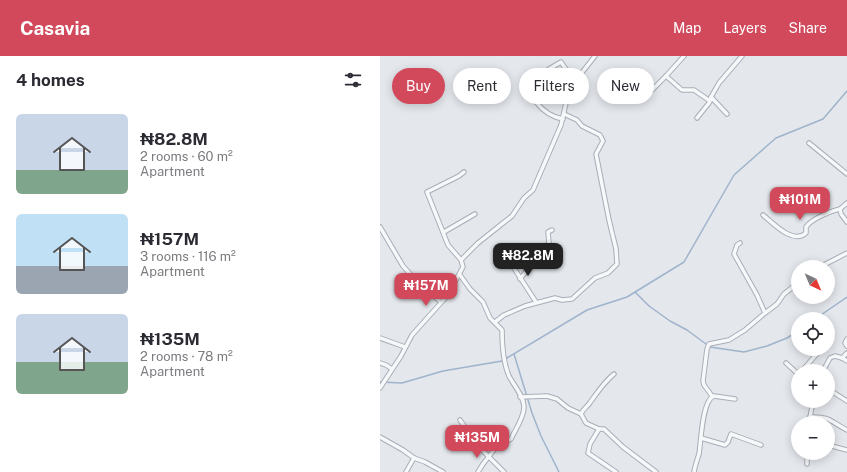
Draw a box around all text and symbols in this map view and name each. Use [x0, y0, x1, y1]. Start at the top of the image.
text: Casavia [20, 17, 90, 39]
text: Map [673, 20, 701, 36]
text: Layers [723, 20, 767, 36]
text: Share [789, 20, 827, 36]
chip: Buy [392, 68, 445, 104]
chip: Rent [453, 68, 511, 104]
chip: Filters [519, 68, 589, 104]
chip: New [597, 68, 654, 104]
icon: filters [342, 69, 364, 91]
text: 4 homes [16, 70, 85, 90]
text: ₦82.8M [140, 129, 208, 149]
icon: home [48, 130, 96, 178]
text: 2 rooms · 60 m² [140, 149, 233, 164]
text: Apartment [140, 164, 205, 179]
pin: ₦101M [772, 187, 828, 221]
text: ₦101M [779, 192, 821, 207]
text: ₦157M [140, 229, 199, 249]
icon: home [48, 230, 96, 278]
pin: ₦82.8M [495, 243, 561, 277]
text: ₦82.8M [502, 248, 554, 263]
text: 3 rooms · 116 m² [140, 249, 236, 264]
north arrow [791, 260, 835, 304]
map controls [791, 260, 835, 460]
text: Apartment [140, 264, 205, 279]
pin: ₦157M [398, 273, 454, 307]
text: ₦157M [403, 278, 449, 293]
button: locate [791, 312, 835, 356]
text: ₦135M [140, 329, 200, 349]
icon: home [48, 330, 96, 378]
text: 2 rooms · 78 m² [140, 349, 233, 364]
text: Apartment [140, 364, 205, 379]
button: + [791, 364, 835, 408]
button: − [791, 416, 835, 460]
pin: ₦135M [449, 425, 505, 459]
text: ₦135M [454, 430, 500, 445]

